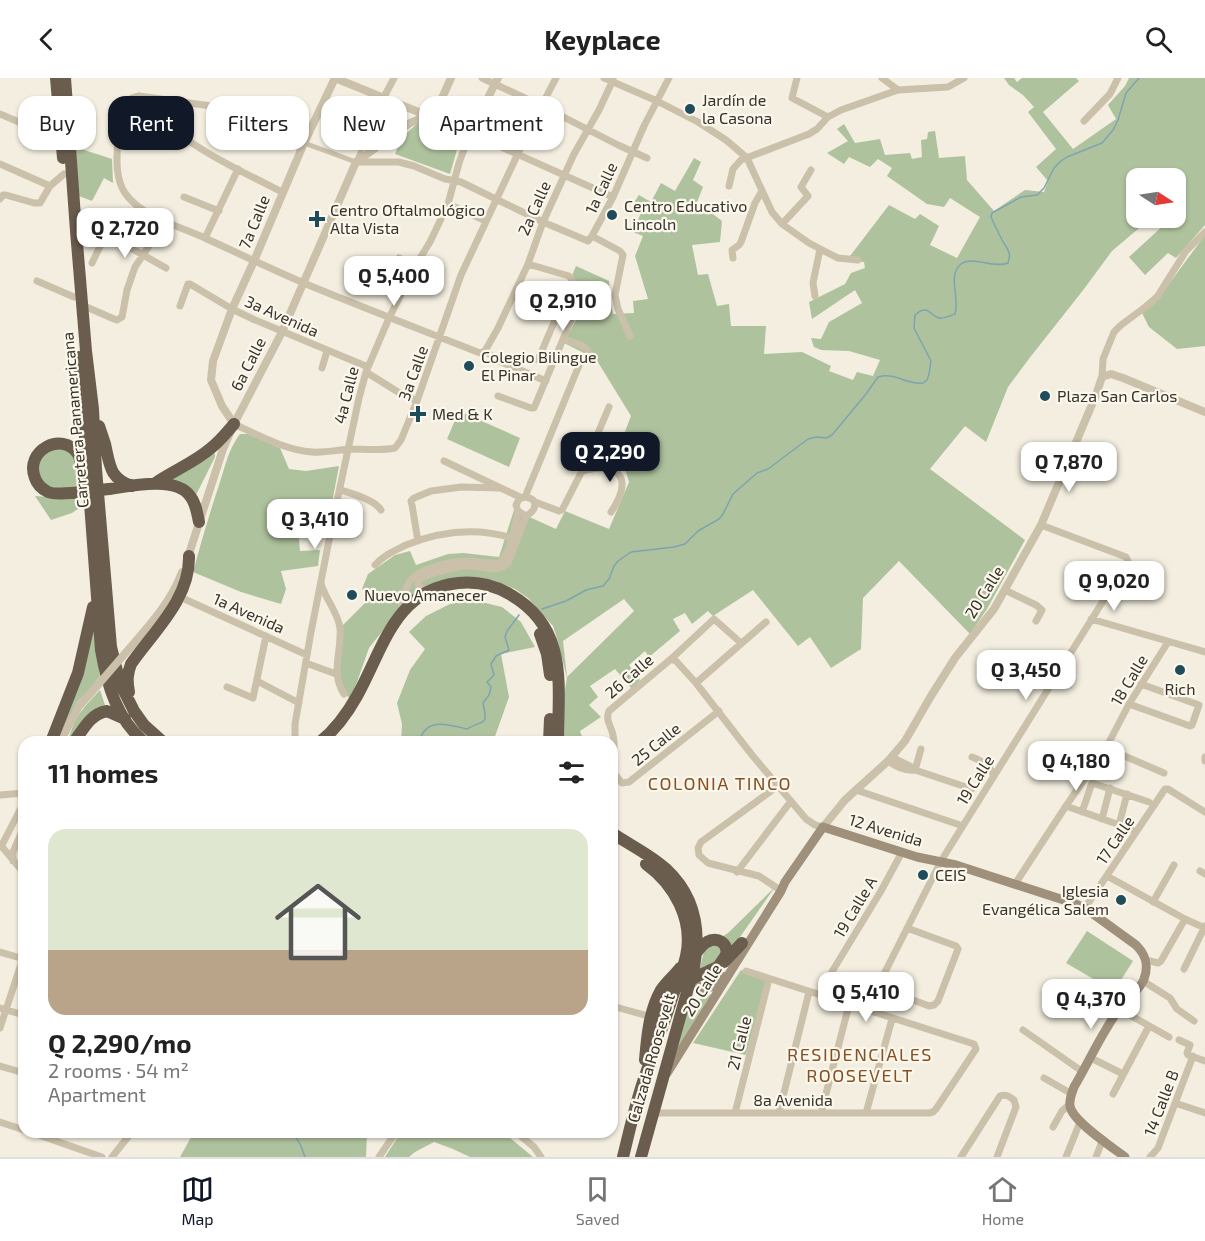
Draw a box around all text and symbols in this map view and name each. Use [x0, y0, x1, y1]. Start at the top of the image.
icon: back [30, 23, 63, 56]
text: Keyplace [544, 23, 661, 55]
icon: search [1142, 23, 1175, 56]
place label: Jardín de la Casona [702, 90, 772, 127]
chip: Buy [18, 96, 96, 150]
chip: Rent [108, 96, 194, 150]
chip: Filters [206, 96, 309, 150]
chip: New [321, 96, 407, 150]
chip: Apartment [419, 96, 564, 150]
marker: Jardín de la Casona [683, 102, 697, 116]
street label: 1a Calle [580, 159, 621, 217]
north arrow [1126, 168, 1186, 228]
map controls [1126, 168, 1186, 228]
street label: 2a Calle [513, 178, 554, 238]
street label: 7a Calle [234, 192, 273, 252]
place label: Centro Educativo Lincoln [624, 196, 747, 233]
place label: Centro Oftalmológico Alta Vista [330, 200, 485, 237]
pin: Q 2,720 [70, 208, 180, 259]
marker: Centro Educativo Lincoln [605, 208, 619, 222]
marker: Centro Oftalmológico Alta Vista [308, 210, 326, 228]
text: Q 2,720 [91, 215, 159, 239]
pin: Q 5,400 [339, 256, 449, 307]
text: Q 5,400 [358, 263, 430, 287]
pin: Q 2,910 [508, 281, 618, 332]
text: Q 2,910 [529, 288, 597, 312]
street label: 3a Avenida [242, 291, 322, 340]
street label: Carretera Panamericana [57, 331, 92, 509]
street label: 6a Calle [226, 334, 269, 394]
street label: 3a Calle [394, 343, 431, 403]
place label: Colegio Bilingue El Pinar [481, 347, 597, 384]
marker: Colegio Bilingue El Pinar [462, 359, 476, 373]
street label: 4a Calle [329, 364, 362, 425]
place label: Plaza San Carlos [1057, 386, 1177, 405]
marker: Plaza San Carlos [1038, 389, 1052, 403]
place label: Med & K [432, 404, 493, 423]
marker: Med & K [409, 405, 427, 423]
pin: Q 2,290 [555, 432, 665, 483]
text: Q 2,290 [575, 439, 645, 463]
pin: Q 7,870 [1014, 442, 1124, 493]
text: Q 7,870 [1035, 449, 1103, 473]
pin: Q 3,410 [260, 499, 370, 550]
text: Q 3,410 [281, 506, 349, 530]
pin: Q 9,020 [1059, 561, 1169, 612]
street label: 20 Calle [960, 562, 1007, 621]
text: Q 9,020 [1078, 568, 1150, 592]
place label: Nuevo Amanecer [364, 585, 488, 604]
street label: 1a Avenida [211, 588, 288, 637]
marker: Nuevo Amanecer [345, 588, 359, 602]
street label: 26 Calle [601, 650, 657, 702]
pin: Q 3,450 [971, 650, 1081, 701]
street label: 18 Calle [1106, 651, 1151, 708]
text: Q 3,450 [991, 657, 1061, 681]
marker: Rich [1173, 663, 1187, 677]
place label: Rich [1165, 679, 1195, 698]
street label: 25 Calle [628, 718, 684, 769]
pin: Q 4,180 [1021, 741, 1131, 792]
text: Q 4,180 [1042, 748, 1110, 772]
street label: 19 Calle [952, 751, 997, 808]
icon: filters [555, 756, 588, 789]
text: 11 homes [48, 757, 158, 788]
district label: COLONIA TINCO [648, 772, 792, 794]
street label: 12 Avenida [847, 809, 925, 850]
street label: 17 Calle [1092, 812, 1138, 867]
place label: CEIS [935, 865, 966, 884]
icon: home [264, 868, 372, 976]
marker: CEIS [916, 868, 930, 882]
street label: 19 Calle A [829, 873, 880, 941]
place label: Iglesia Evangélica Salem [982, 881, 1109, 918]
marker: Iglesia Evangélica Salem [1114, 893, 1128, 907]
street label: 20 Calle [678, 960, 725, 1019]
pin: Q 5,410 [811, 972, 921, 1023]
text: Q 5,410 [832, 979, 900, 1003]
pin: Q 4,370 [1036, 979, 1146, 1030]
text: Q 4,370 [1056, 986, 1126, 1010]
street label: Calzada Roosevelt [623, 991, 678, 1125]
street label: 21 Calle [723, 1014, 754, 1072]
text: Q 2,290/mo [48, 1027, 192, 1058]
district label: RESIDENCIALES ROOSEVELT [787, 1043, 933, 1086]
text: 2 rooms · 54 m² [48, 1058, 189, 1082]
street label: 14 Calle B [1139, 1067, 1182, 1139]
text: Apartment [48, 1082, 146, 1106]
street label: 8a Avenida [753, 1090, 833, 1109]
tab: Map [181, 1173, 214, 1228]
tab: Saved [576, 1173, 620, 1228]
tab: Home [982, 1173, 1024, 1228]

